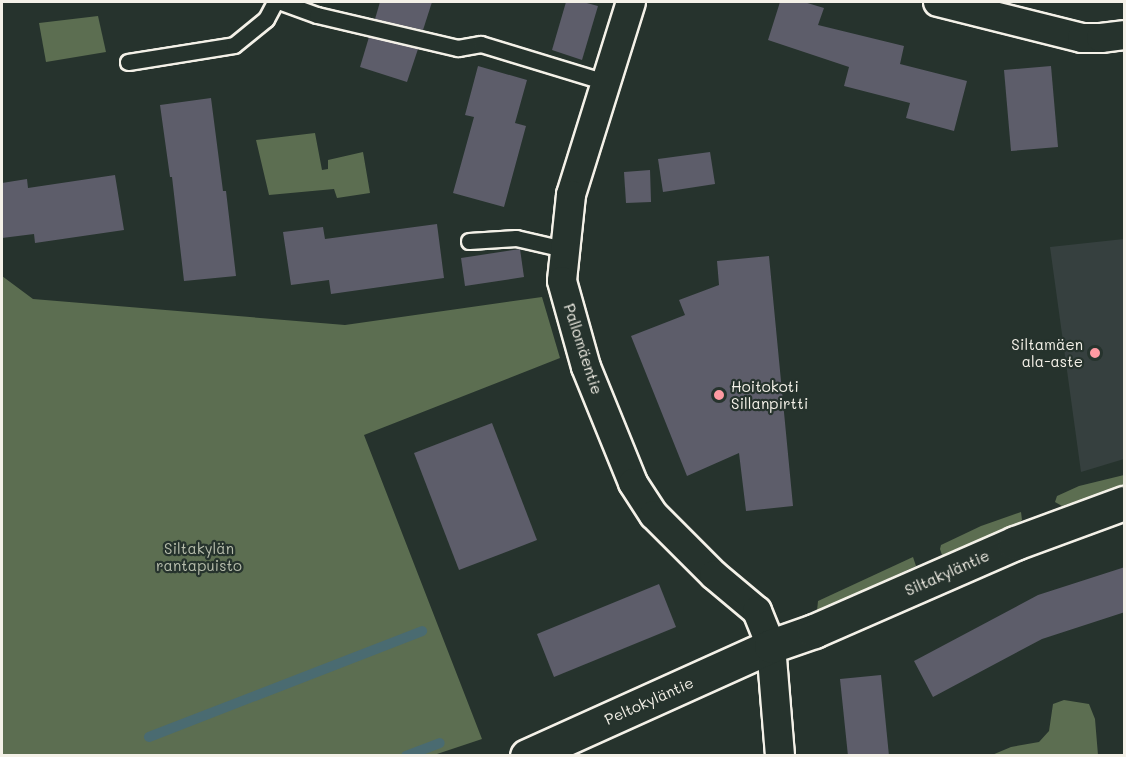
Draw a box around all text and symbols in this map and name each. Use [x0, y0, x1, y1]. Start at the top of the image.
street label: Pallomäentie [560, 301, 606, 397]
place label: Siltamäen ala-aste [1011, 335, 1083, 370]
marker: Siltamäen ala-aste [1088, 346, 1102, 360]
place label: Hoitokoti Sillanpirtti [731, 377, 808, 412]
marker: Hoitokoti Sillanpirtti [712, 388, 726, 402]
park label: Siltakylän rantapuisto [156, 539, 242, 574]
street label: Siltakyläntie [902, 546, 992, 600]
street label: Peltokyläntie [602, 673, 696, 729]

